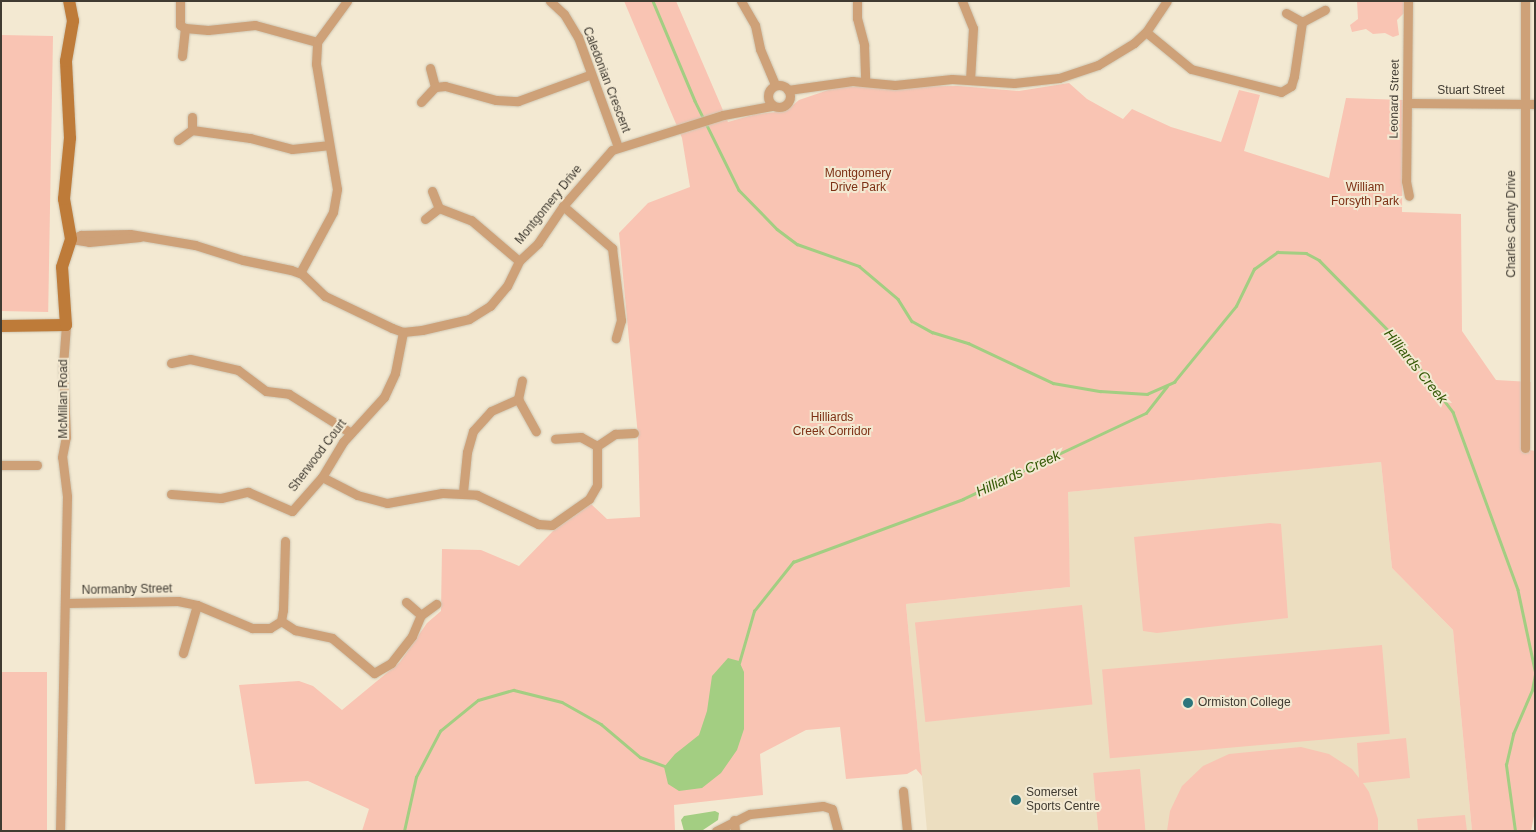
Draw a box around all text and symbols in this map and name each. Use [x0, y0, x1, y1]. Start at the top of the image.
street label: Caledonian Crescent [579, 25, 633, 135]
street label: Leonard Street [1387, 59, 1403, 139]
street label: Stuart Street [1437, 84, 1505, 98]
street label: Montgomery Drive [513, 162, 585, 248]
park label: Montgomery Drive Park [825, 167, 891, 195]
street label: Charles Canty Drive [1505, 170, 1519, 278]
park label: William Forsyth Park [1331, 181, 1399, 209]
water label: Hilliards Creek [1381, 325, 1451, 407]
street label: McMillan Road [57, 359, 71, 439]
park label: Hilliards Creek Corridor [793, 411, 871, 439]
street label: Sherwood Court [286, 417, 350, 495]
water label: Hilliards Creek [973, 446, 1063, 500]
street label: Normanby Street [82, 582, 172, 598]
place label: Ormiston College [1198, 696, 1291, 710]
marker: Ormiston College [1182, 697, 1194, 709]
place label: Somerset Sports Centre [1026, 786, 1100, 814]
marker: Somerset Sports Centre [1010, 794, 1022, 806]

